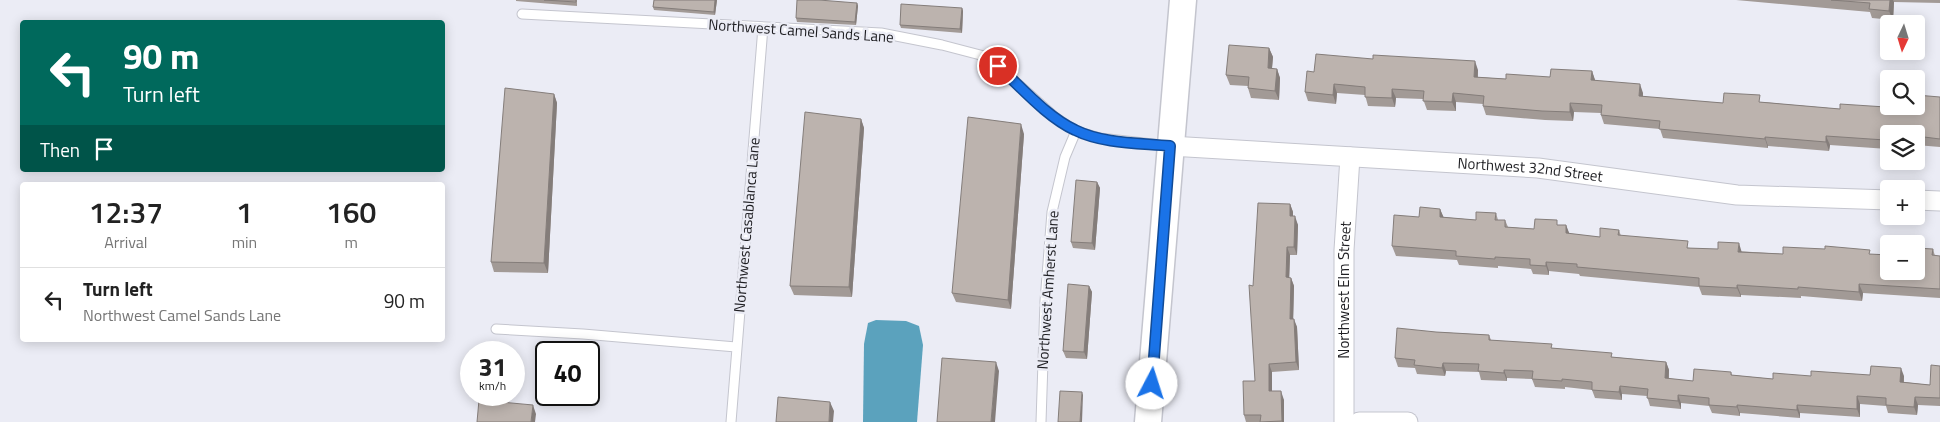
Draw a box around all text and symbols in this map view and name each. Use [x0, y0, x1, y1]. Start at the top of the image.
street label: Northwest Camel Sands Lane [708, 13, 894, 48]
north arrow [1880, 15, 1925, 60]
map controls [1880, 15, 1925, 280]
text: 90 m [123, 29, 199, 83]
icon: left [40, 40, 105, 105]
pin [977, 45, 1019, 87]
icon: arrive [984, 52, 1012, 80]
button: search [1880, 70, 1925, 115]
text: Turn left [123, 77, 200, 111]
button: layers [1880, 125, 1925, 170]
text: Then [40, 135, 80, 164]
icon: arrive [90, 135, 118, 163]
street label: Northwest Casablanca Lane [727, 136, 766, 313]
street label: Northwest 32nd Street [1457, 151, 1605, 188]
button: + [1880, 180, 1925, 225]
text: 12:37 [89, 189, 163, 235]
text: 1 [236, 189, 253, 235]
text: 160 [326, 189, 376, 235]
street label: Northwest Amherst Lane [1030, 210, 1065, 370]
street label: Northwest Elm Street [1332, 220, 1357, 359]
text: Arrival [104, 230, 148, 254]
text: min [232, 230, 257, 254]
text: m [344, 230, 358, 254]
button: − [1880, 235, 1925, 280]
text: Turn left [83, 274, 153, 303]
icon: left [40, 286, 68, 314]
text: 90 m [384, 286, 425, 315]
text: Northwest Camel Sands Lane [83, 303, 281, 327]
speed limit sign: 40 [535, 341, 600, 406]
text: 31 [478, 348, 507, 386]
position arrow [1125, 357, 1177, 409]
text: km/h [479, 376, 506, 395]

